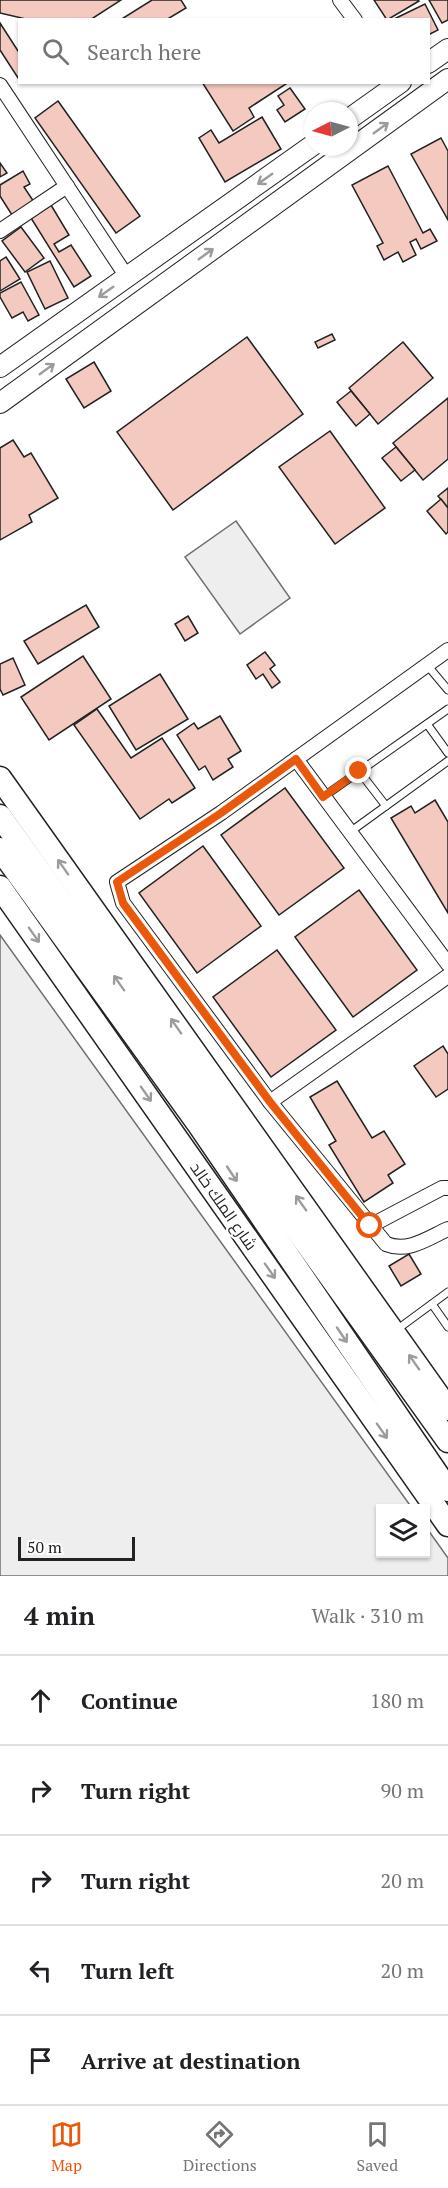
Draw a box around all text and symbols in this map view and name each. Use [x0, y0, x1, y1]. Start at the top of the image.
search box [18, 18, 430, 84]
icon: search [39, 35, 72, 68]
text: Search here [87, 37, 201, 66]
north arrow [304, 102, 358, 156]
one-way arrow [372, 122, 388, 134]
one-way arrow [258, 173, 274, 185]
one-way arrow [197, 248, 213, 261]
one-way arrow [99, 286, 115, 298]
one-way arrow [39, 362, 55, 375]
route end [345, 757, 371, 783]
one-way arrow [57, 860, 69, 876]
one-way arrow [28, 926, 40, 942]
one-way arrow [113, 976, 125, 992]
one-way arrow [170, 1019, 182, 1035]
one-way arrow [140, 1086, 152, 1102]
street label: شارع الملك خالد [185, 1158, 263, 1255]
one-way arrow [226, 1165, 238, 1181]
one-way arrow [295, 1195, 307, 1211]
route start [356, 1212, 382, 1238]
one-way arrow [264, 1263, 276, 1279]
one-way arrow [336, 1326, 348, 1342]
one-way arrow [408, 1354, 420, 1370]
one-way arrow [376, 1422, 388, 1438]
map controls [376, 1504, 430, 1558]
button: layers [376, 1504, 430, 1558]
scale bar [18, 1534, 135, 1562]
text: 50 m [27, 1536, 62, 1558]
text: 4 min [24, 1598, 95, 1632]
text: Walk · 310 m [312, 1602, 424, 1629]
icon: ahead [24, 1684, 57, 1717]
text: Continue [81, 1686, 178, 1715]
text: 180 m [370, 1687, 424, 1714]
icon: right [24, 1774, 57, 1807]
text: Turn right [81, 1776, 190, 1805]
text: 90 m [381, 1777, 424, 1804]
icon: right [24, 1864, 57, 1897]
text: Turn right [81, 1866, 190, 1895]
text: 20 m [381, 1867, 424, 1894]
icon: left [24, 1954, 57, 1987]
text: Turn left [81, 1956, 174, 1985]
text: 20 m [381, 1957, 424, 1984]
icon: arrive [24, 2044, 57, 2077]
text: Arrive at destination [81, 2046, 300, 2075]
tab: Map [50, 2118, 83, 2176]
tab: Directions [183, 2118, 257, 2176]
tab: Saved [357, 2118, 398, 2176]

